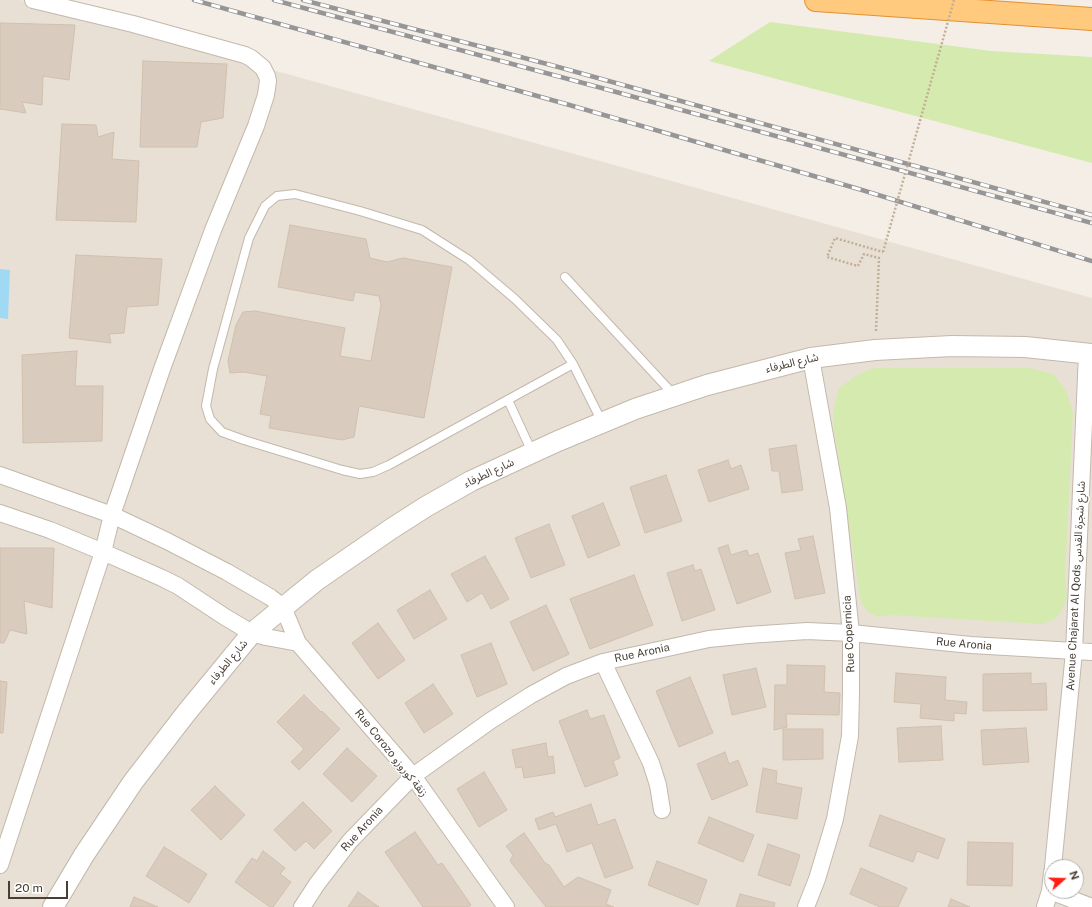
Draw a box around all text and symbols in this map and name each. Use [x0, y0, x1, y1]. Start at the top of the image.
street label: شارع الطرفاء [764, 350, 820, 376]
street label: شارع الطرفاء [462, 456, 516, 490]
street label: Avenue Chajarat Al Qods شارع شجرة القدس [1064, 481, 1088, 691]
street label: Rue Copernicia [840, 595, 858, 673]
street label: Rue Aronia [936, 635, 992, 653]
street label: شارع الطرفاء [206, 637, 250, 687]
street label: Rue Aronia [613, 641, 671, 665]
street label: Rue Corozo زنقة كوروزو [352, 707, 430, 799]
street label: Rue Aronia [338, 804, 386, 854]
north arrow [1044, 859, 1084, 899]
text: N [1067, 869, 1081, 881]
scale bar [10, 873, 70, 899]
text: 20 m [15, 881, 43, 895]

